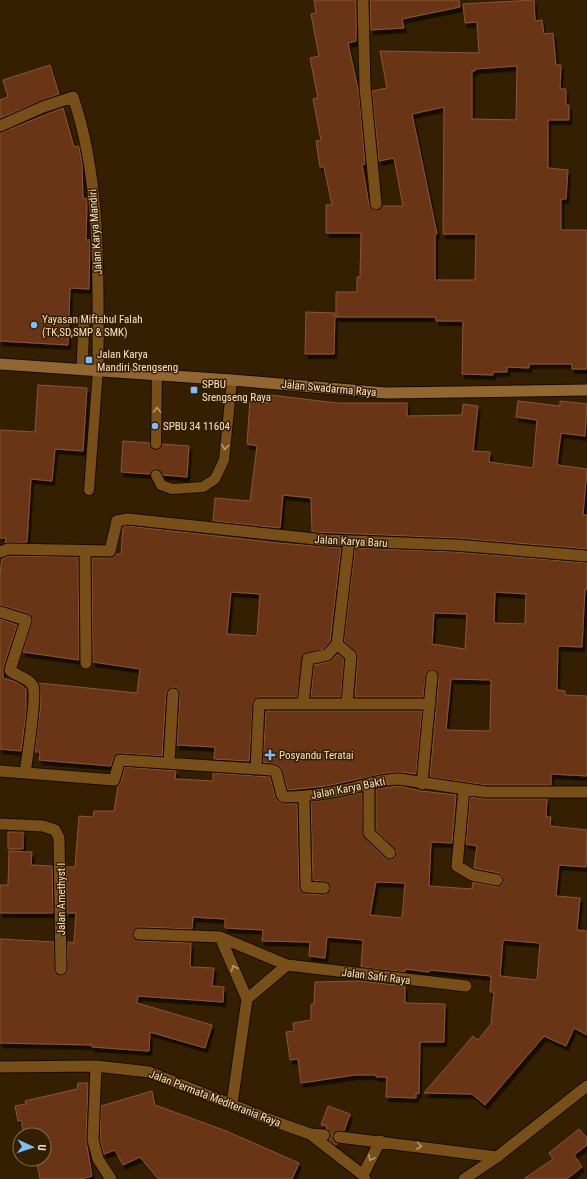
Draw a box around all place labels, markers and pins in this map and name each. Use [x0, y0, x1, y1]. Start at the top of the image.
place label: Yayasan Miftahul Falah (TK,SD,SMP & SMK) [42, 313, 142, 339]
marker: Yayasan Miftahul Falah (TK,SD,SMP & SMK) [29, 320, 39, 330]
place label: Jalan Karya Mandiri Srengseng [97, 348, 178, 374]
marker: Jalan Karya Mandiri Srengseng [84, 355, 94, 365]
place label: SPBU Srengseng Raya [202, 378, 271, 404]
marker: SPBU Srengseng Raya [189, 385, 199, 395]
place label: SPBU 34 11604 [163, 420, 231, 433]
marker: SPBU 34 11604 [150, 421, 160, 431]
marker: Posyandu Teratai [264, 749, 276, 761]
place label: Posyandu Teratai [279, 749, 354, 762]

